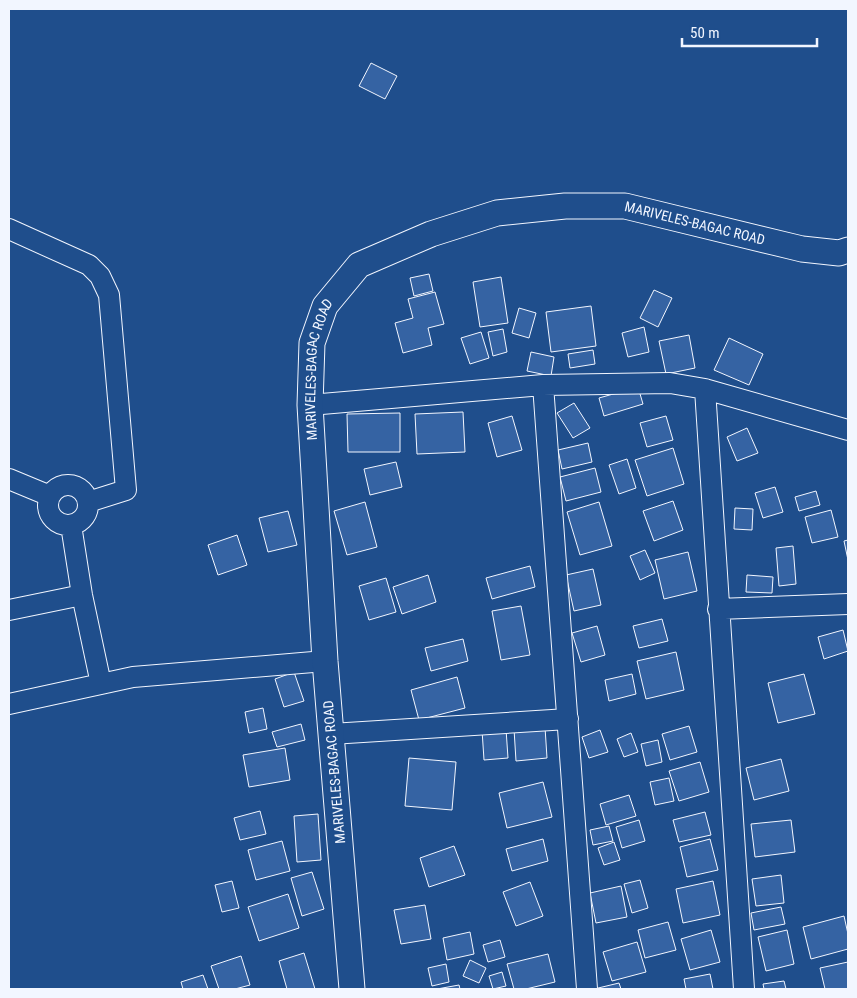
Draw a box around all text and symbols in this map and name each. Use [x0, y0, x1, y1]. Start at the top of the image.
scale bar [682, 15, 817, 47]
text: 50 m [690, 24, 720, 42]
street label: MARIVELES-BAGAC ROAD [623, 198, 767, 248]
street label: MARIVELES-BAGAC ROAD [302, 295, 336, 441]
street label: MARIVELES-BAGAC ROAD [320, 700, 348, 844]

